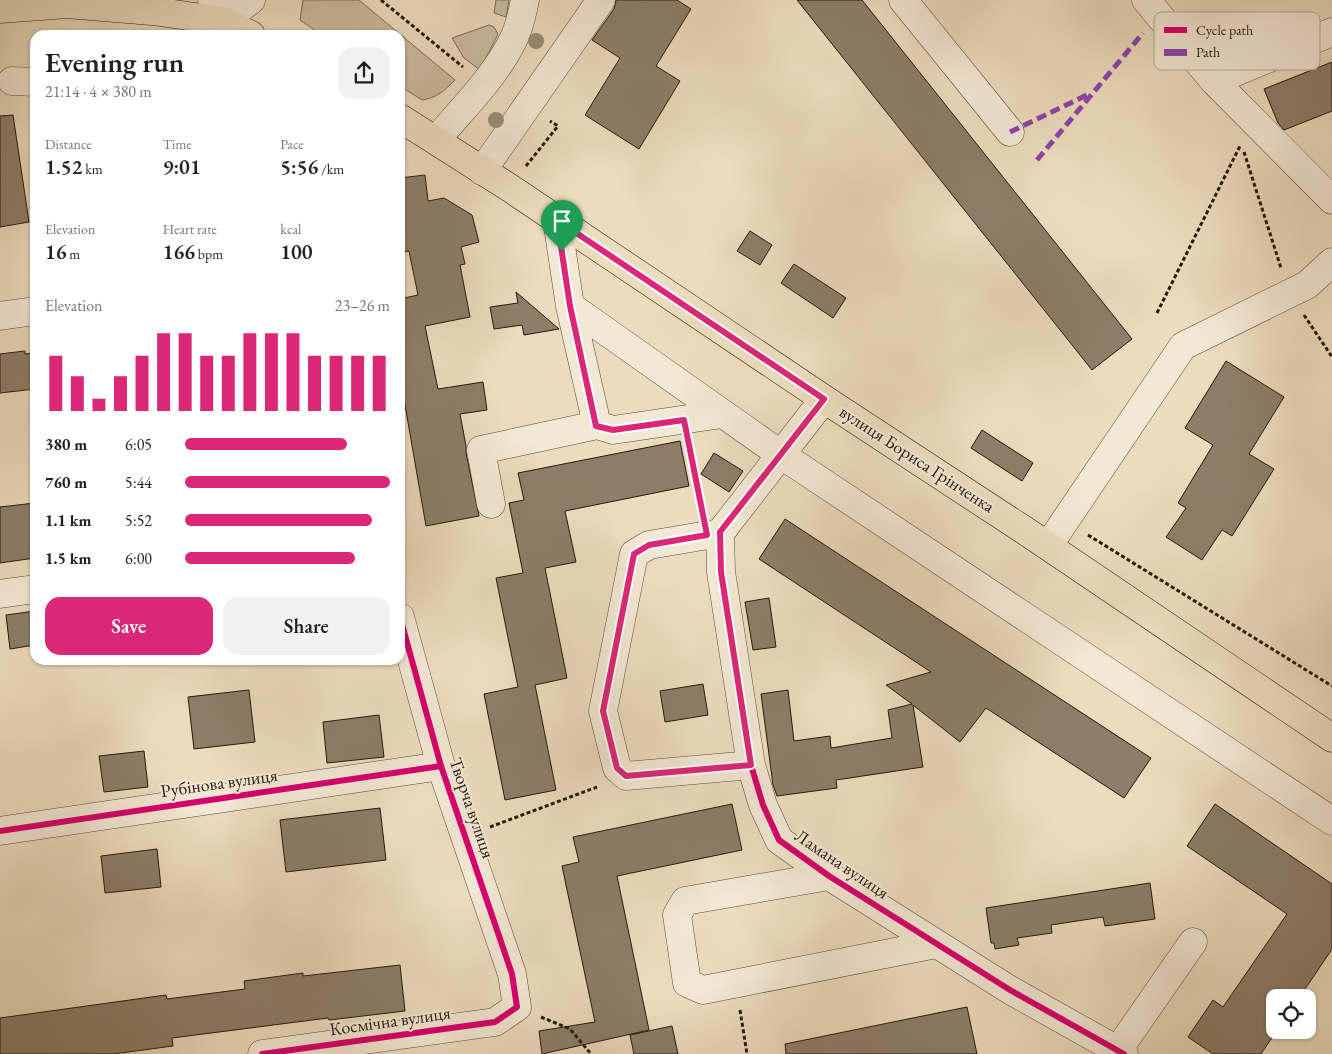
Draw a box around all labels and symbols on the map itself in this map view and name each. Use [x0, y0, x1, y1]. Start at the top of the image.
legend [1154, 12, 1320, 70]
text: Cycle path [1196, 21, 1253, 39]
text: Path [1196, 43, 1220, 61]
pin [541, 200, 583, 251]
street label: вулиця Бориса Грінченка [835, 400, 1000, 518]
street label: Творча вулиця [444, 754, 500, 861]
street label: Рубінова вулиця [159, 763, 279, 802]
street label: Ламана вулиця [791, 824, 894, 904]
street label: Космічна вулиця [328, 1001, 452, 1040]

